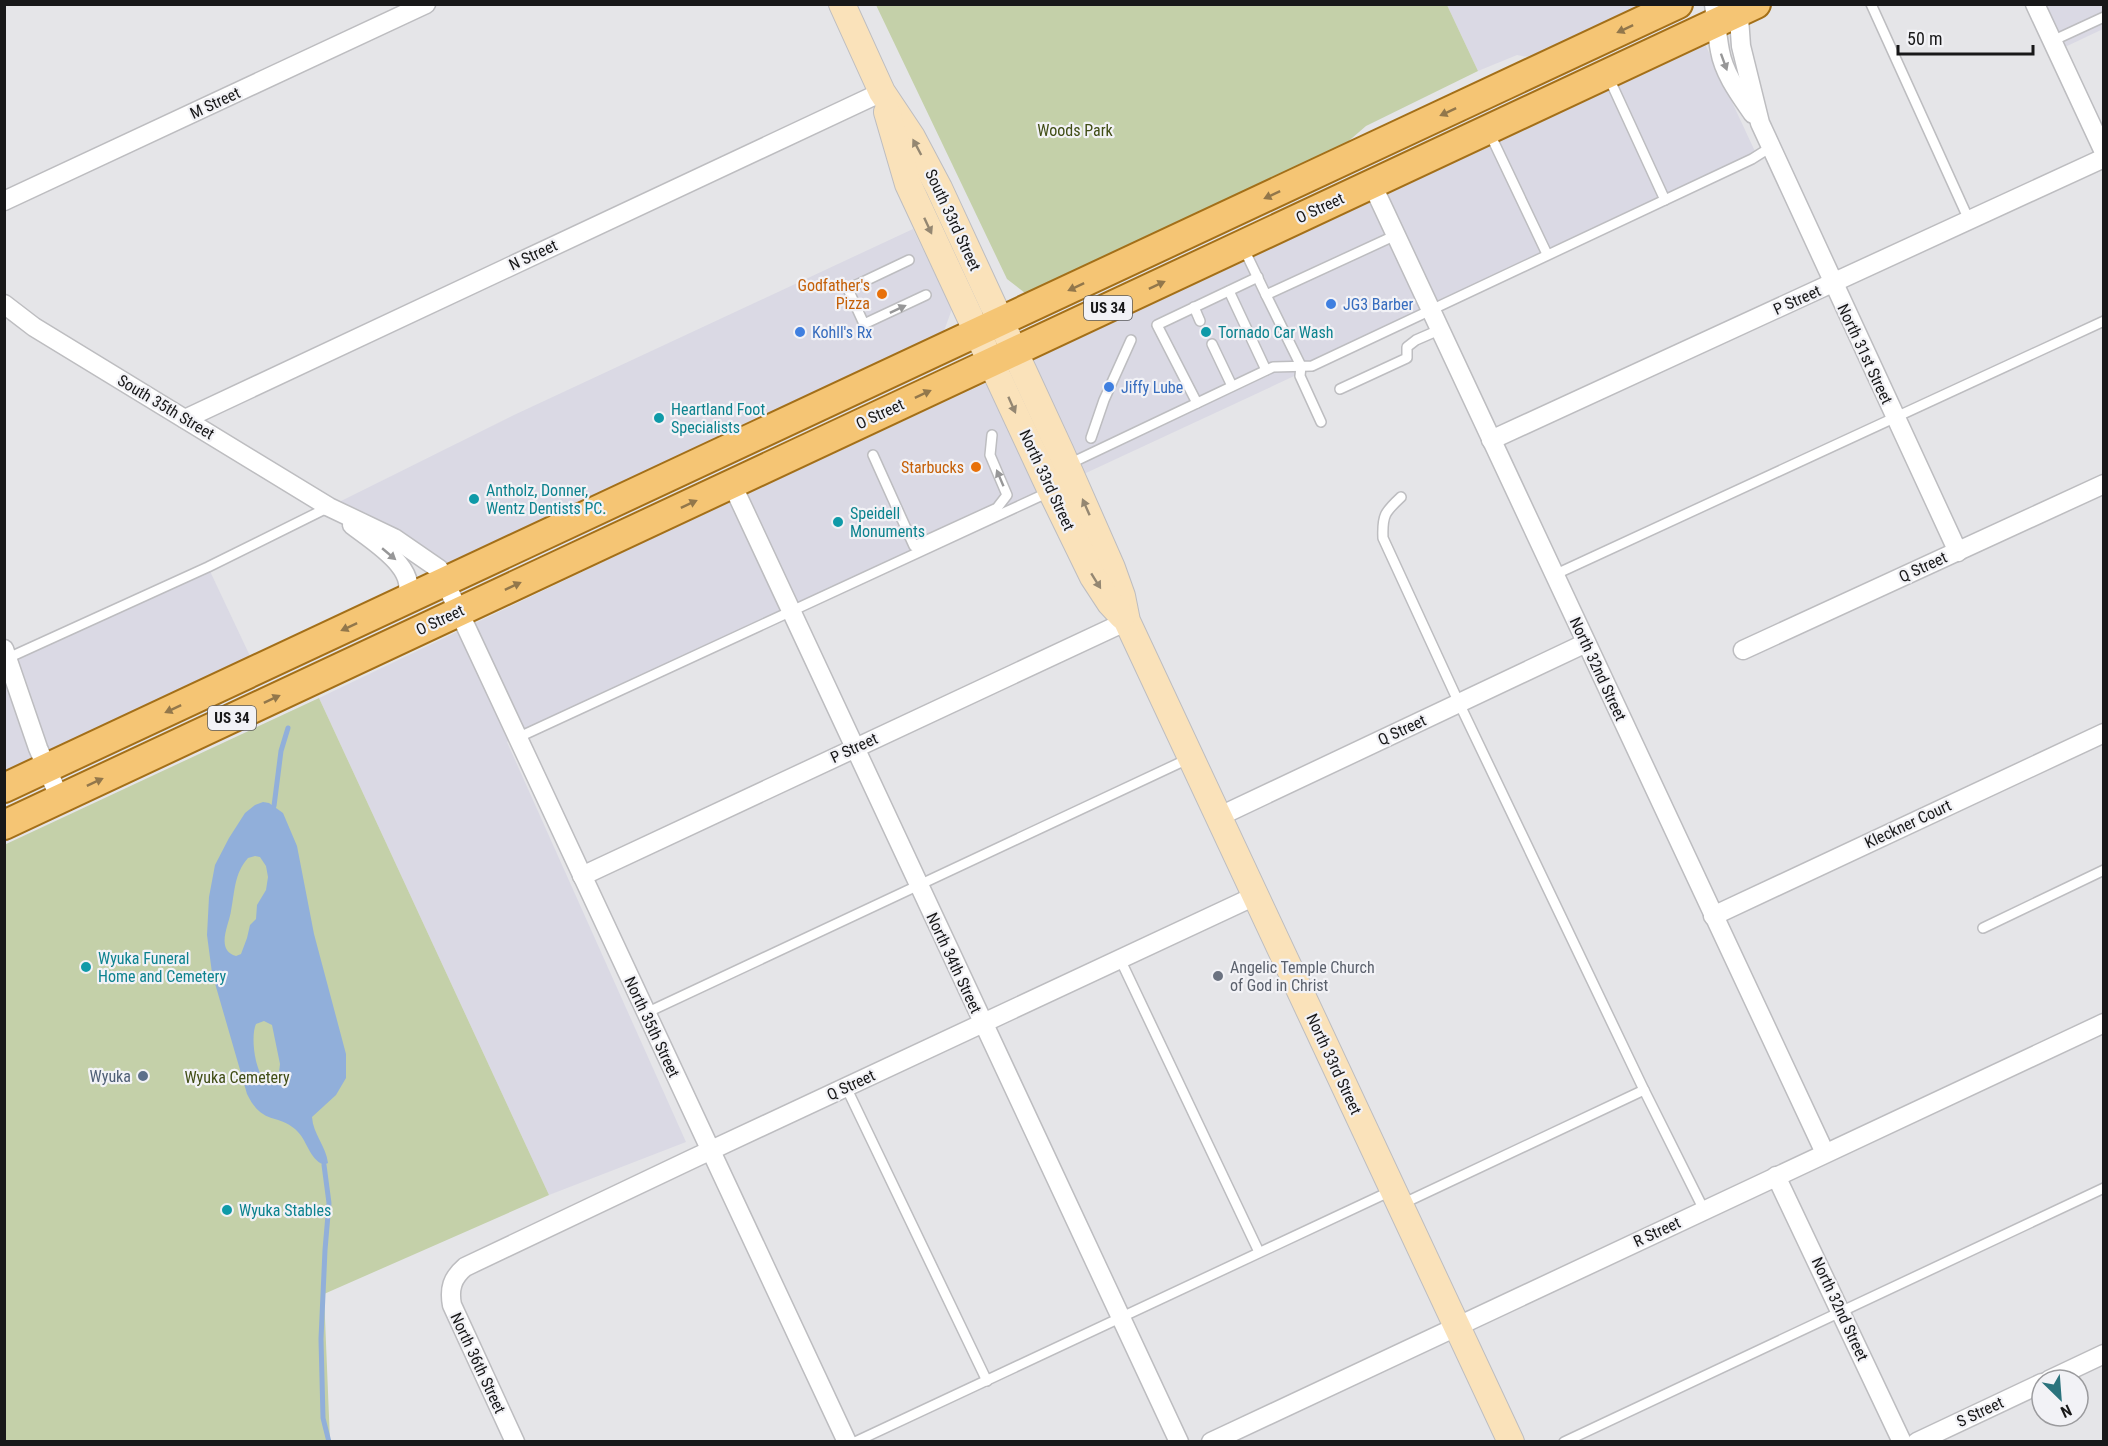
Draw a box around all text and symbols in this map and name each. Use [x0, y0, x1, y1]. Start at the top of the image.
scale bar [1898, 18, 2033, 56]
one-way arrow [1617, 25, 1634, 34]
text: 50 m [1907, 28, 1942, 49]
one-way arrow [1719, 53, 1729, 71]
street label: M Street [187, 83, 243, 123]
one-way arrow [1440, 107, 1457, 116]
park label: Woods Park [1037, 121, 1114, 140]
one-way arrow [913, 139, 922, 156]
street label: South 33rd Street [921, 166, 985, 274]
street label: O Street [1293, 189, 1347, 227]
one-way arrow [1263, 190, 1280, 199]
one-way arrow [924, 218, 933, 235]
street label: N Street [506, 235, 560, 274]
place label: Godfather's Pizza [797, 276, 870, 313]
one-way arrow [1148, 280, 1165, 289]
street label: P Street [1770, 281, 1824, 319]
one-way arrow [1068, 282, 1085, 291]
marker: Godfather's Pizza [875, 287, 889, 301]
place label: JG3 Barber [1343, 295, 1413, 314]
road number: US 34 [1084, 296, 1132, 320]
marker: JG3 Barber [1324, 297, 1338, 311]
street label: North 31st Street [1833, 301, 1897, 407]
one-way arrow [889, 304, 906, 313]
place label: Kohll's Rx [812, 323, 872, 342]
place label: Tornado Car Wash [1218, 323, 1333, 342]
marker: Kohll's Rx [793, 325, 807, 339]
marker: Tornado Car Wash [1199, 325, 1213, 339]
street label: South 35th Street [114, 371, 218, 444]
place label: Jiffy Lube [1121, 378, 1183, 397]
marker: Jiffy Lube [1102, 380, 1116, 394]
one-way arrow [914, 390, 931, 399]
street label: O Street [853, 395, 907, 433]
one-way arrow [1007, 396, 1017, 414]
place label: Heartland Foot Specialists [671, 400, 765, 437]
marker: Heartland Foot Specialists [652, 411, 666, 425]
street label: North 33rd Street [1015, 427, 1079, 534]
place label: Starbucks [901, 458, 964, 477]
marker: Starbucks [969, 460, 983, 474]
one-way arrow [995, 469, 1004, 487]
place label: Antholz, Donner, Wentz Dentists PC. [486, 481, 607, 518]
marker: Antholz, Donner, Wentz Dentists PC. [467, 492, 481, 506]
one-way arrow [1081, 497, 1091, 515]
one-way arrow [681, 499, 698, 508]
place label: Speidell Monuments [850, 504, 925, 541]
marker: Speidell Monuments [831, 515, 845, 529]
one-way arrow [381, 547, 396, 560]
street label: Q Street [1896, 548, 1950, 586]
one-way arrow [1090, 573, 1101, 589]
one-way arrow [504, 582, 521, 591]
street label: O Street [413, 601, 467, 639]
street label: North 32nd Street [1566, 614, 1630, 724]
one-way arrow [341, 622, 358, 631]
one-way arrow [263, 695, 280, 704]
one-way arrow [164, 705, 181, 714]
road number: US 34 [208, 706, 256, 730]
street label: Q Street [1375, 711, 1429, 749]
street label: P Street [827, 729, 881, 767]
one-way arrow [87, 778, 104, 787]
street label: Kleckner Court [1862, 796, 1954, 852]
street label: North 34th Street [922, 910, 986, 1017]
place label: Wyuka Funeral Home and Cemetery [98, 949, 227, 986]
place label: Angelic Temple Church of God in Christ [1230, 958, 1375, 995]
marker: Wyuka Funeral Home and Cemetery [79, 960, 93, 974]
marker: Angelic Temple Church of God in Christ [1211, 969, 1225, 983]
street label: North 35th Street [620, 974, 684, 1081]
street label: North 33rd Street [1302, 1011, 1366, 1118]
street label: Q Street [824, 1066, 878, 1104]
place label: Wyuka [90, 1067, 131, 1086]
park label: Wyuka Cemetery [184, 1068, 290, 1087]
marker: Wyuka [136, 1069, 150, 1083]
place label: Wyuka Stables [239, 1201, 331, 1220]
marker: Wyuka Stables [220, 1203, 234, 1217]
street label: R Street [1630, 1213, 1684, 1251]
street label: North 32nd Street [1808, 1254, 1872, 1364]
street label: North 36th Street [446, 1310, 510, 1417]
north arrow [2030, 1368, 2090, 1428]
street label: S Street [1954, 1393, 2007, 1431]
text: N [2058, 1400, 2075, 1422]

